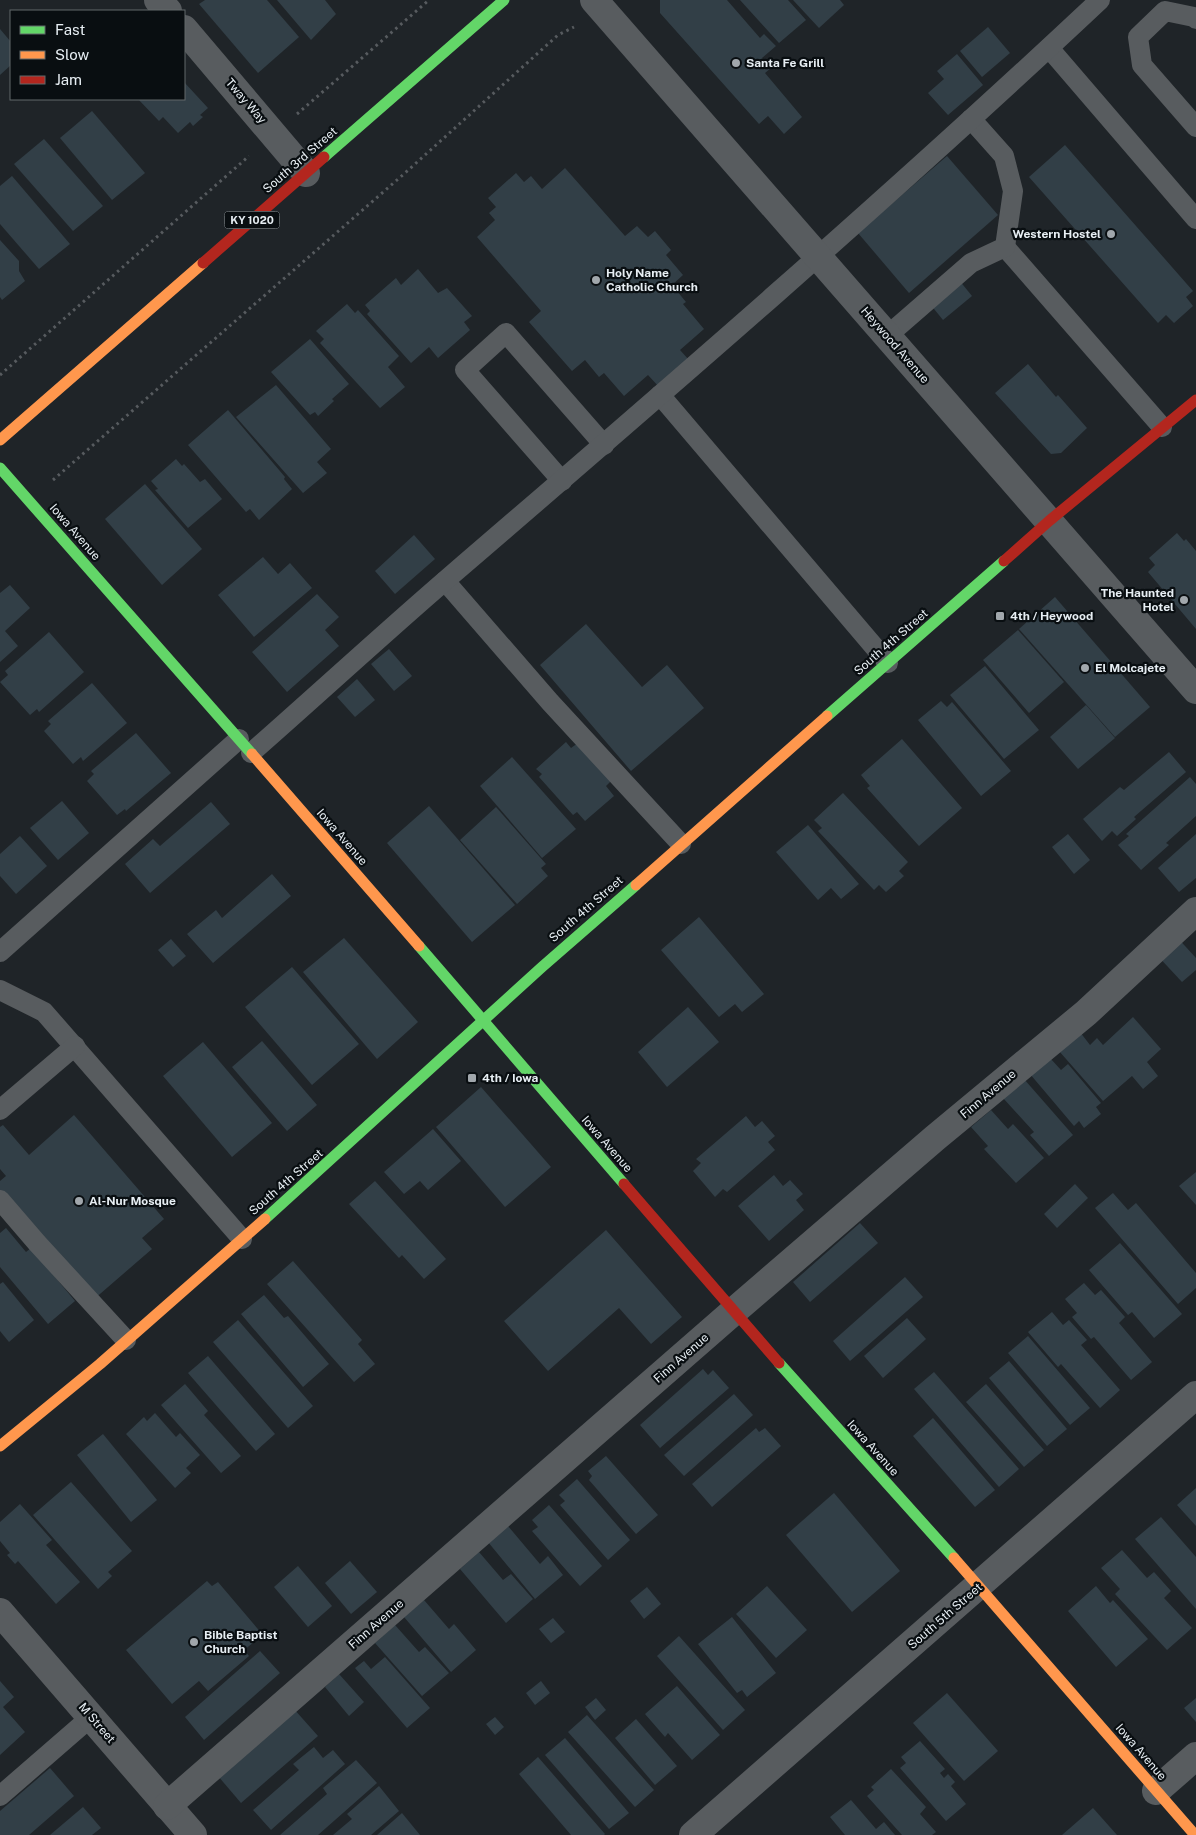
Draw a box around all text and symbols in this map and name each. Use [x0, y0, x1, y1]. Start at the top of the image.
legend [10, 10, 185, 100]
text: Fast [55, 21, 85, 38]
text: Slow [55, 46, 90, 63]
place label: Santa Fe Grill [746, 56, 824, 70]
marker: Santa Fe Grill [730, 57, 742, 69]
text: Jam [55, 71, 82, 88]
street label: Tway Way [223, 76, 270, 127]
street label: South 3rd Street [260, 124, 340, 196]
road number: KY 1020 [224, 212, 280, 228]
place label: Western Hostel [1012, 227, 1101, 241]
marker: Western Hostel [1105, 228, 1117, 240]
place label: Holy Name Catholic Church [606, 266, 698, 294]
marker: Holy Name Catholic Church [590, 274, 602, 286]
street label: Heywood Avenue [858, 304, 932, 386]
street label: Iowa Avenue [47, 501, 103, 563]
place label: The Haunted Hotel [1101, 586, 1174, 614]
marker: The Haunted Hotel [1178, 594, 1190, 606]
street label: South 4th Street [851, 606, 931, 678]
place label: 4th / Heywood [1010, 609, 1093, 623]
marker: 4th / Heywood [994, 610, 1006, 622]
place label: El Molcajete [1095, 661, 1166, 675]
marker: El Molcajete [1079, 662, 1091, 674]
street label: Iowa Avenue [314, 806, 370, 868]
street label: South 4th Street [546, 873, 626, 945]
street label: Finn Avenue [957, 1067, 1019, 1121]
place label: 4th / Iowa [482, 1071, 538, 1085]
marker: 4th / Iowa [466, 1072, 478, 1084]
street label: Iowa Avenue [579, 1113, 635, 1175]
street label: South 4th Street [246, 1146, 326, 1218]
place label: Al-Nur Mosque [89, 1194, 176, 1208]
marker: Al-Nur Mosque [73, 1195, 85, 1207]
street label: Finn Avenue [651, 1330, 711, 1386]
street label: Iowa Avenue [844, 1417, 902, 1479]
street label: South 5th Street [905, 1580, 985, 1652]
street label: Finn Avenue [346, 1596, 406, 1652]
place label: Bible Baptist Church [204, 1628, 278, 1656]
marker: Bible Baptist Church [188, 1636, 200, 1648]
street label: M Street [76, 1700, 118, 1746]
street label: Iowa Avenue [1113, 1721, 1169, 1783]

